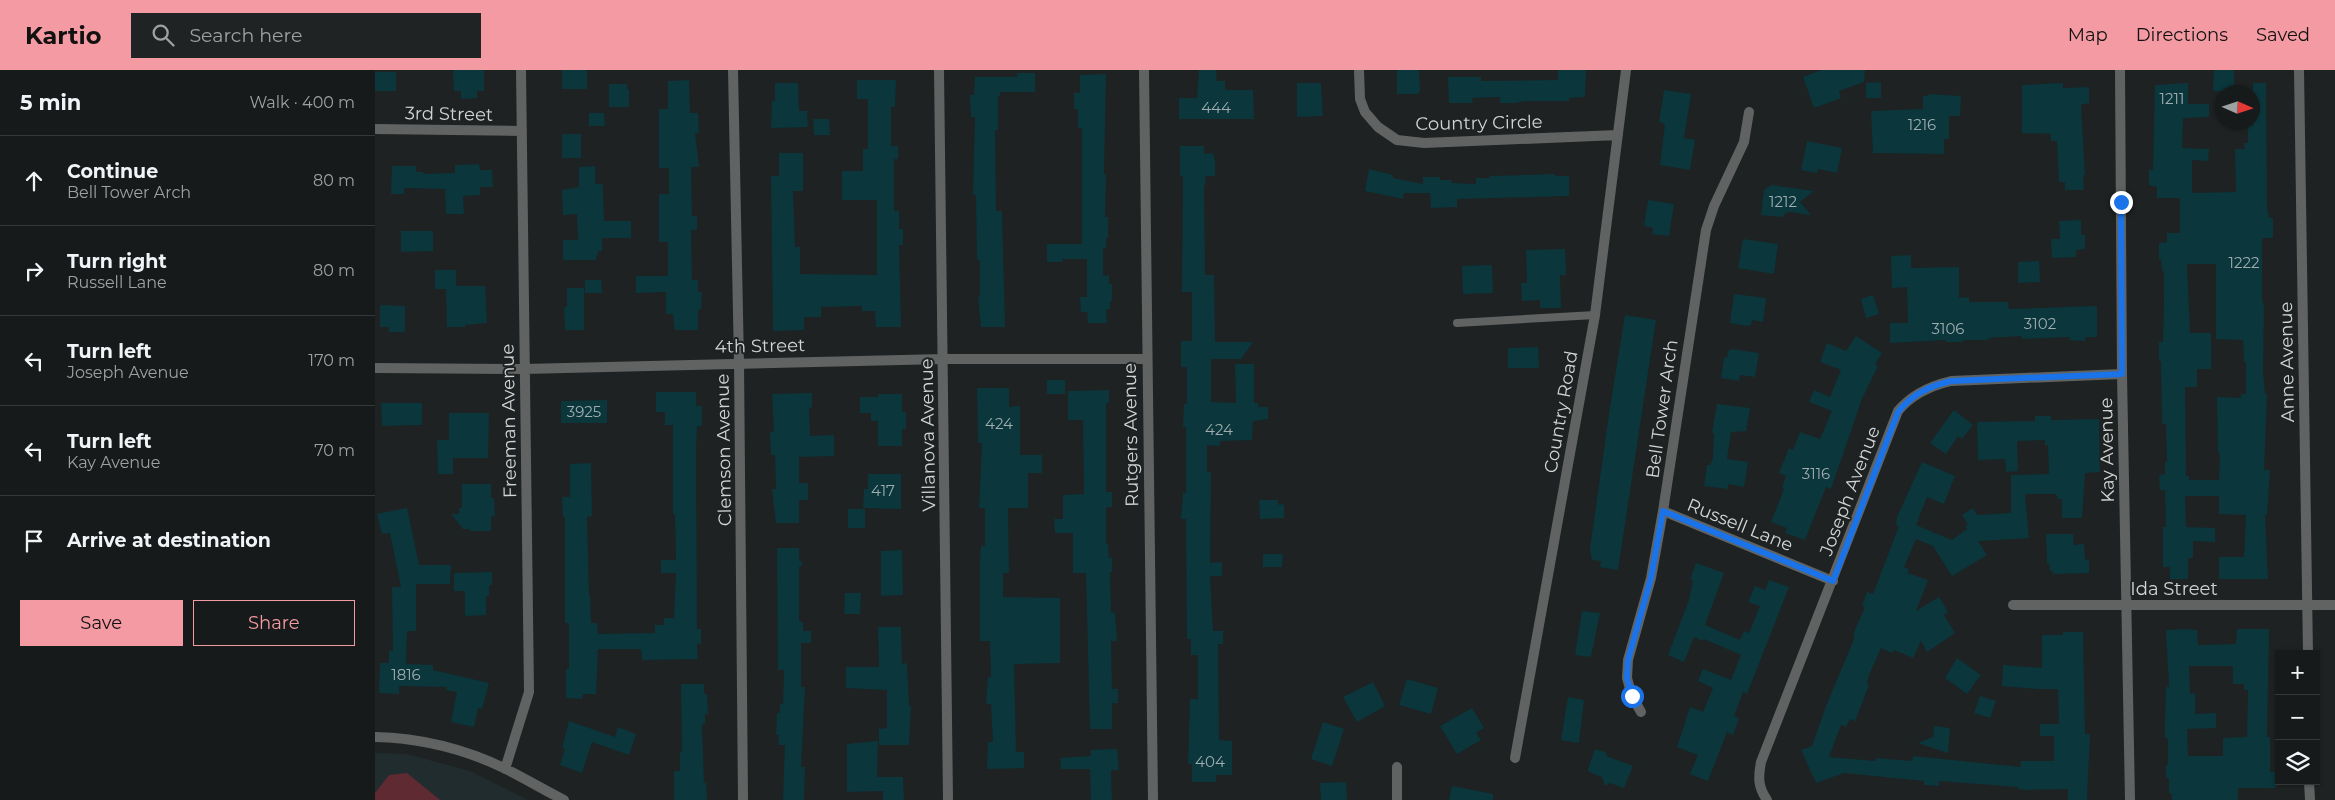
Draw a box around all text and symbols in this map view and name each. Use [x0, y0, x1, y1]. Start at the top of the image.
search box [131, 13, 481, 58]
text: Kartio [25, 21, 101, 50]
icon: search [149, 21, 177, 49]
text: Search here [189, 24, 302, 47]
text: Map [2068, 24, 2108, 46]
text: Directions [2136, 24, 2228, 46]
text: Saved [2256, 24, 2310, 46]
north arrow [2215, 85, 2260, 130]
house number: 1211 [2160, 89, 2184, 108]
text: 5 min [20, 90, 81, 115]
text: Walk · 400 m [249, 93, 355, 112]
house number: 444 [1201, 98, 1231, 117]
street label: 3rd Street [405, 102, 493, 126]
street label: Country Circle [1415, 111, 1543, 135]
house number: 1216 [1908, 115, 1936, 134]
text: Continue [67, 160, 158, 183]
icon: ahead [20, 167, 48, 195]
text: 80 m [313, 171, 355, 190]
text: Bell Tower Arch [67, 183, 191, 202]
route end [2110, 191, 2133, 214]
house number: 1212 [1769, 192, 1797, 211]
text: Turn right [67, 250, 167, 273]
house number: 1222 [2229, 253, 2259, 272]
icon: right [20, 257, 48, 285]
text: 80 m [313, 261, 355, 280]
text: Russell Lane [67, 273, 167, 292]
street label: Anne Avenue [2275, 301, 2299, 423]
house number: 3102 [2024, 314, 2056, 333]
house number: 3106 [1932, 319, 1964, 338]
street label: 4th Street [715, 334, 805, 358]
street label: Bell Tower Arch [1641, 338, 1683, 480]
text: Turn left [67, 340, 152, 363]
street label: Freeman Avenue [497, 343, 521, 498]
icon: left [20, 347, 48, 375]
street label: Country Road [1539, 349, 1583, 475]
text: 170 m [308, 351, 355, 370]
street label: Villanova Avenue [916, 358, 940, 512]
text: Joseph Avenue [67, 363, 189, 382]
street label: Rutgers Avenue [1119, 363, 1143, 507]
street label: Clemson Avenue [712, 373, 736, 526]
street label: Kay Avenue [2095, 397, 2119, 503]
house number: 3925 [567, 402, 601, 421]
house number: 424 [985, 414, 1013, 433]
house number: 424 [1205, 420, 1233, 439]
street label: Joseph Avenue [1815, 423, 1885, 560]
text: Turn left [67, 430, 152, 453]
icon: left [20, 437, 48, 465]
text: 70 m [314, 441, 355, 460]
text: Kay Avenue [67, 453, 161, 472]
house number: 3116 [1802, 464, 1830, 483]
house number: 417 [871, 481, 895, 500]
street label: Russell Lane [1684, 494, 1796, 556]
icon: arrive [20, 527, 48, 555]
text: Arrive at destination [67, 529, 271, 552]
street label: Ida Street [2130, 578, 2218, 600]
button: Save [20, 600, 183, 646]
button: Share [193, 600, 355, 646]
map controls [2275, 650, 2320, 785]
button: + [2275, 650, 2320, 695]
house number: 1816 [391, 665, 421, 684]
route start [1621, 685, 1644, 708]
button: − [2275, 695, 2320, 740]
button: layers [2275, 740, 2320, 785]
house number: 404 [1195, 752, 1225, 771]

